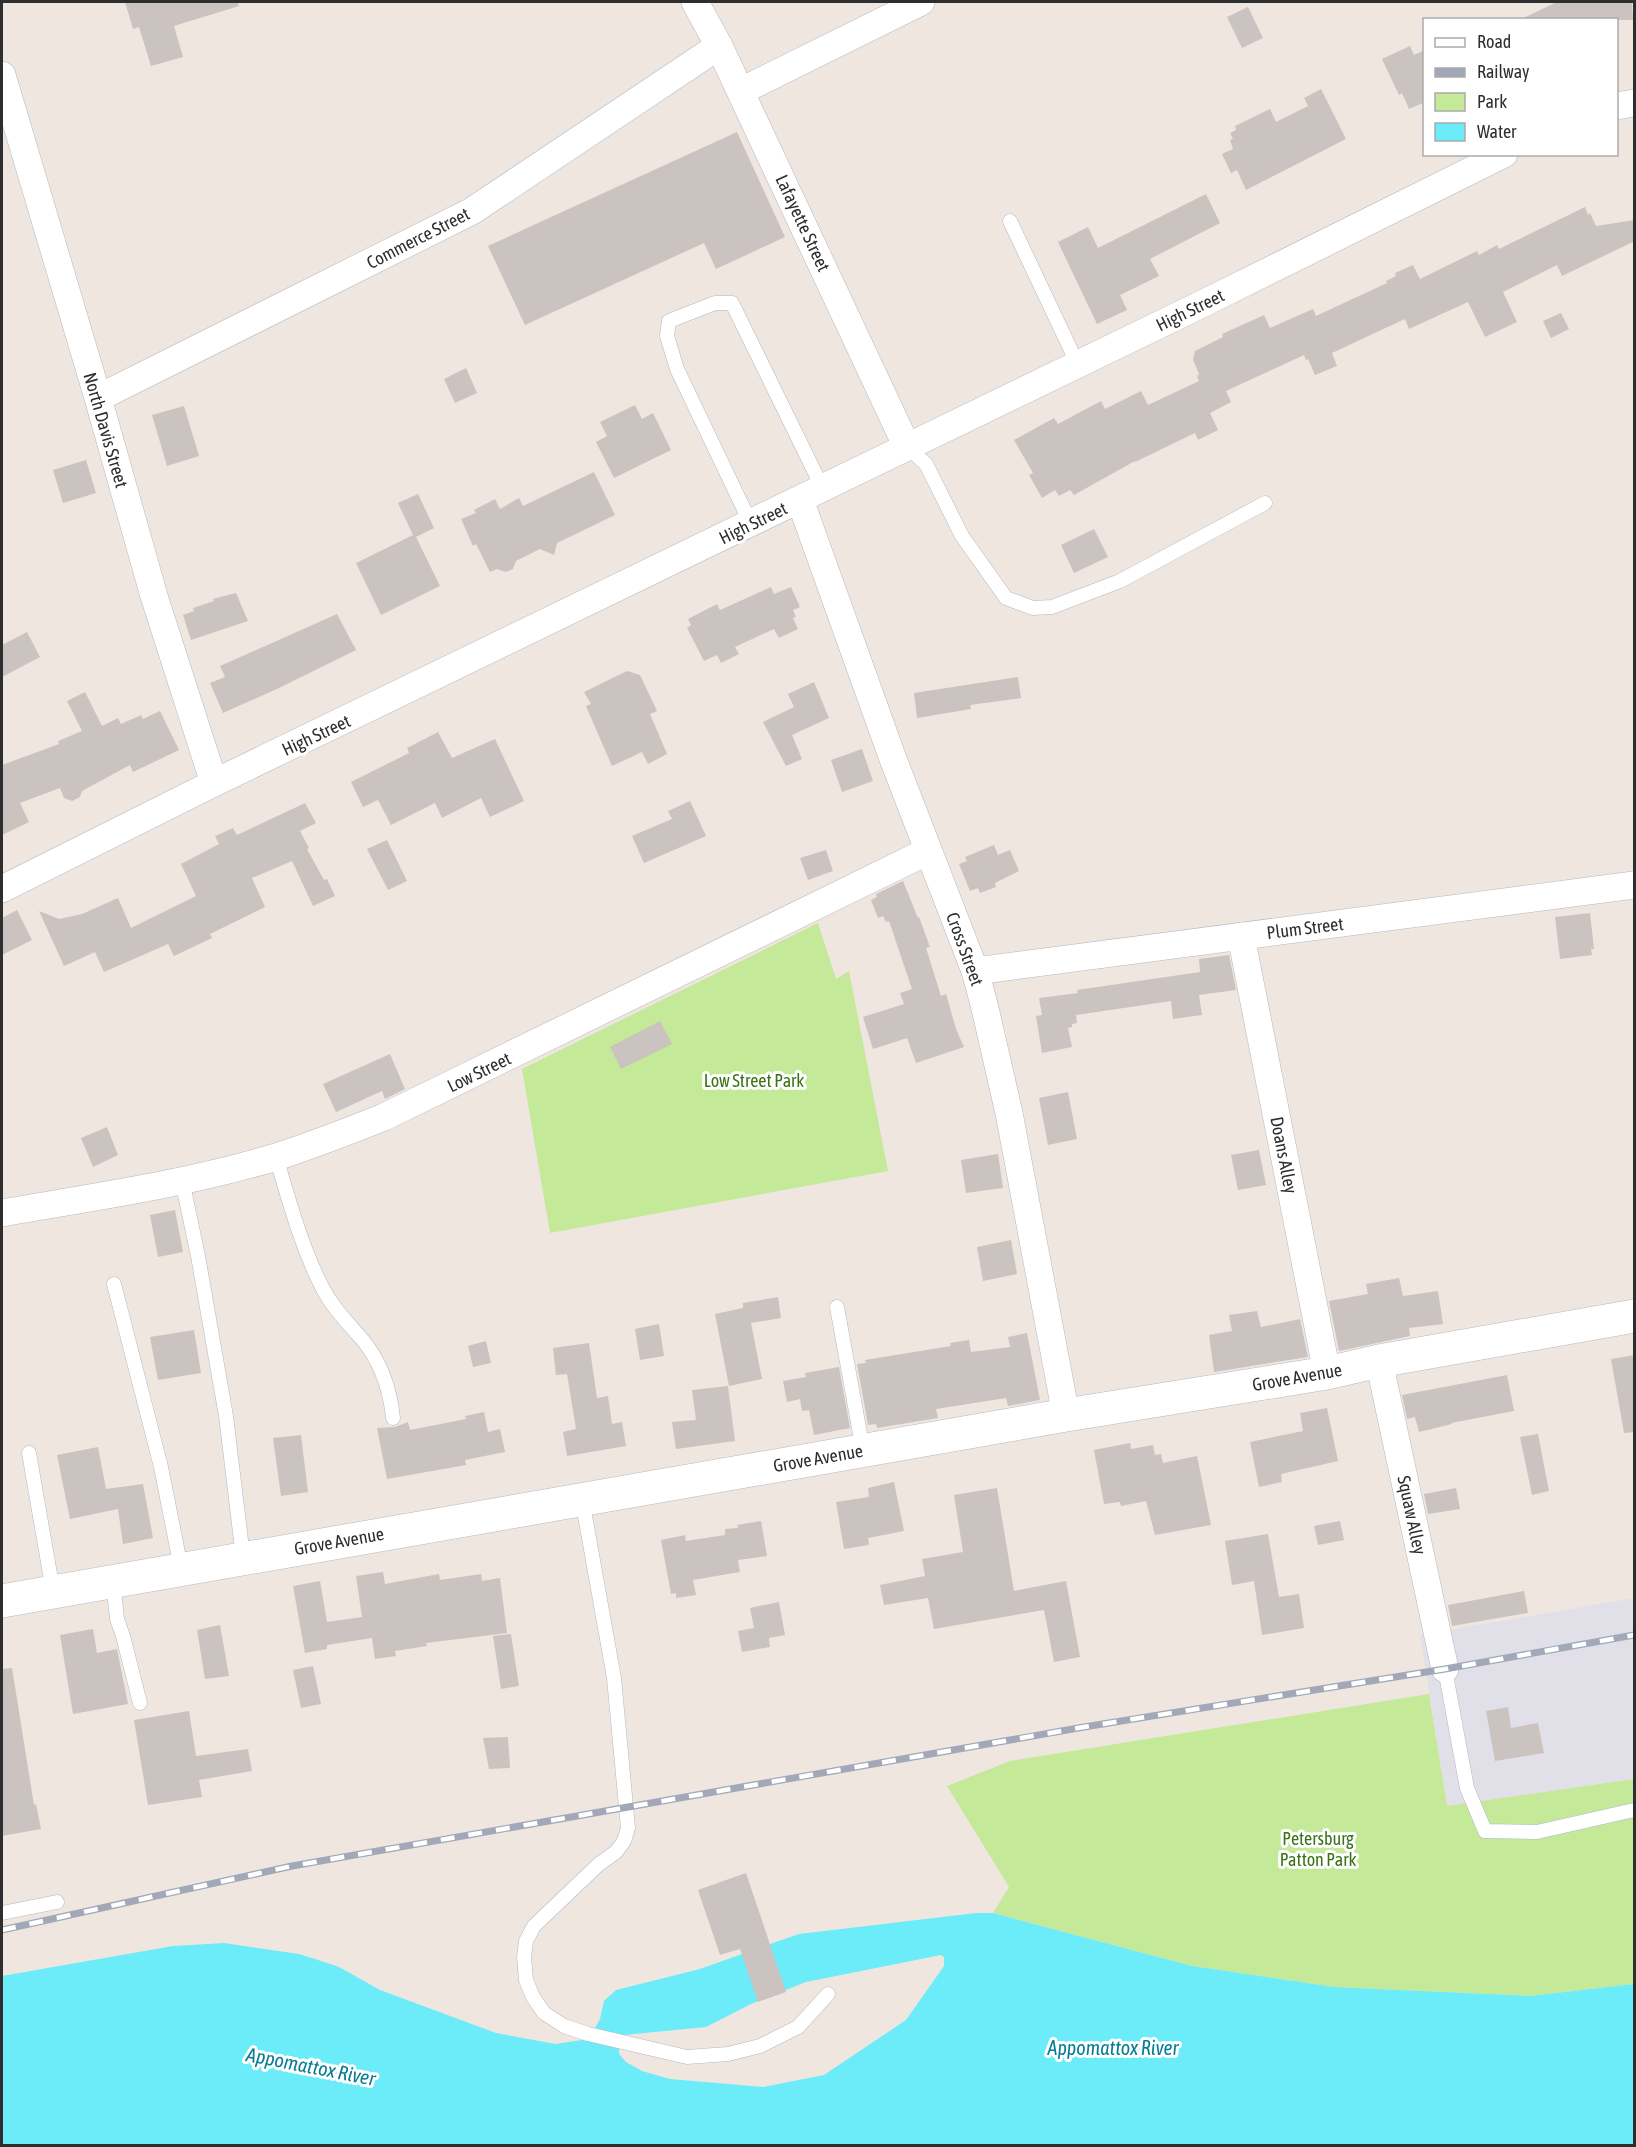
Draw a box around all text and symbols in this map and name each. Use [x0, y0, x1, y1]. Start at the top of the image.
legend [1423, 18, 1618, 156]
text: Road [1477, 31, 1511, 52]
text: Railway [1477, 61, 1529, 82]
text: Park [1477, 91, 1507, 112]
text: Water [1477, 121, 1517, 142]
street label: Lafayette Street [771, 171, 835, 275]
street label: Commerce Street [363, 203, 473, 273]
street label: High Street [1153, 285, 1227, 335]
street label: North Davis Street [80, 370, 132, 490]
street label: High Street [716, 498, 790, 548]
street label: High Street [278, 710, 354, 760]
street label: Cross Street [942, 909, 988, 989]
street label: Plum Street [1265, 913, 1345, 943]
street label: Low Street [444, 1048, 514, 1096]
park label: Low Street Park [704, 1070, 804, 1091]
street label: Doans Alley [1266, 1115, 1302, 1195]
street label: Grove Avenue [1250, 1359, 1344, 1395]
street label: Grove Avenue [771, 1440, 865, 1476]
street label: Squaw Alley [1393, 1474, 1431, 1556]
street label: Grove Avenue [292, 1523, 386, 1559]
park label: Petersburg Patton Park [1280, 1828, 1356, 1870]
water label: Appomattox River [1047, 2036, 1180, 2059]
water label: Appomattox River [244, 2042, 378, 2090]

